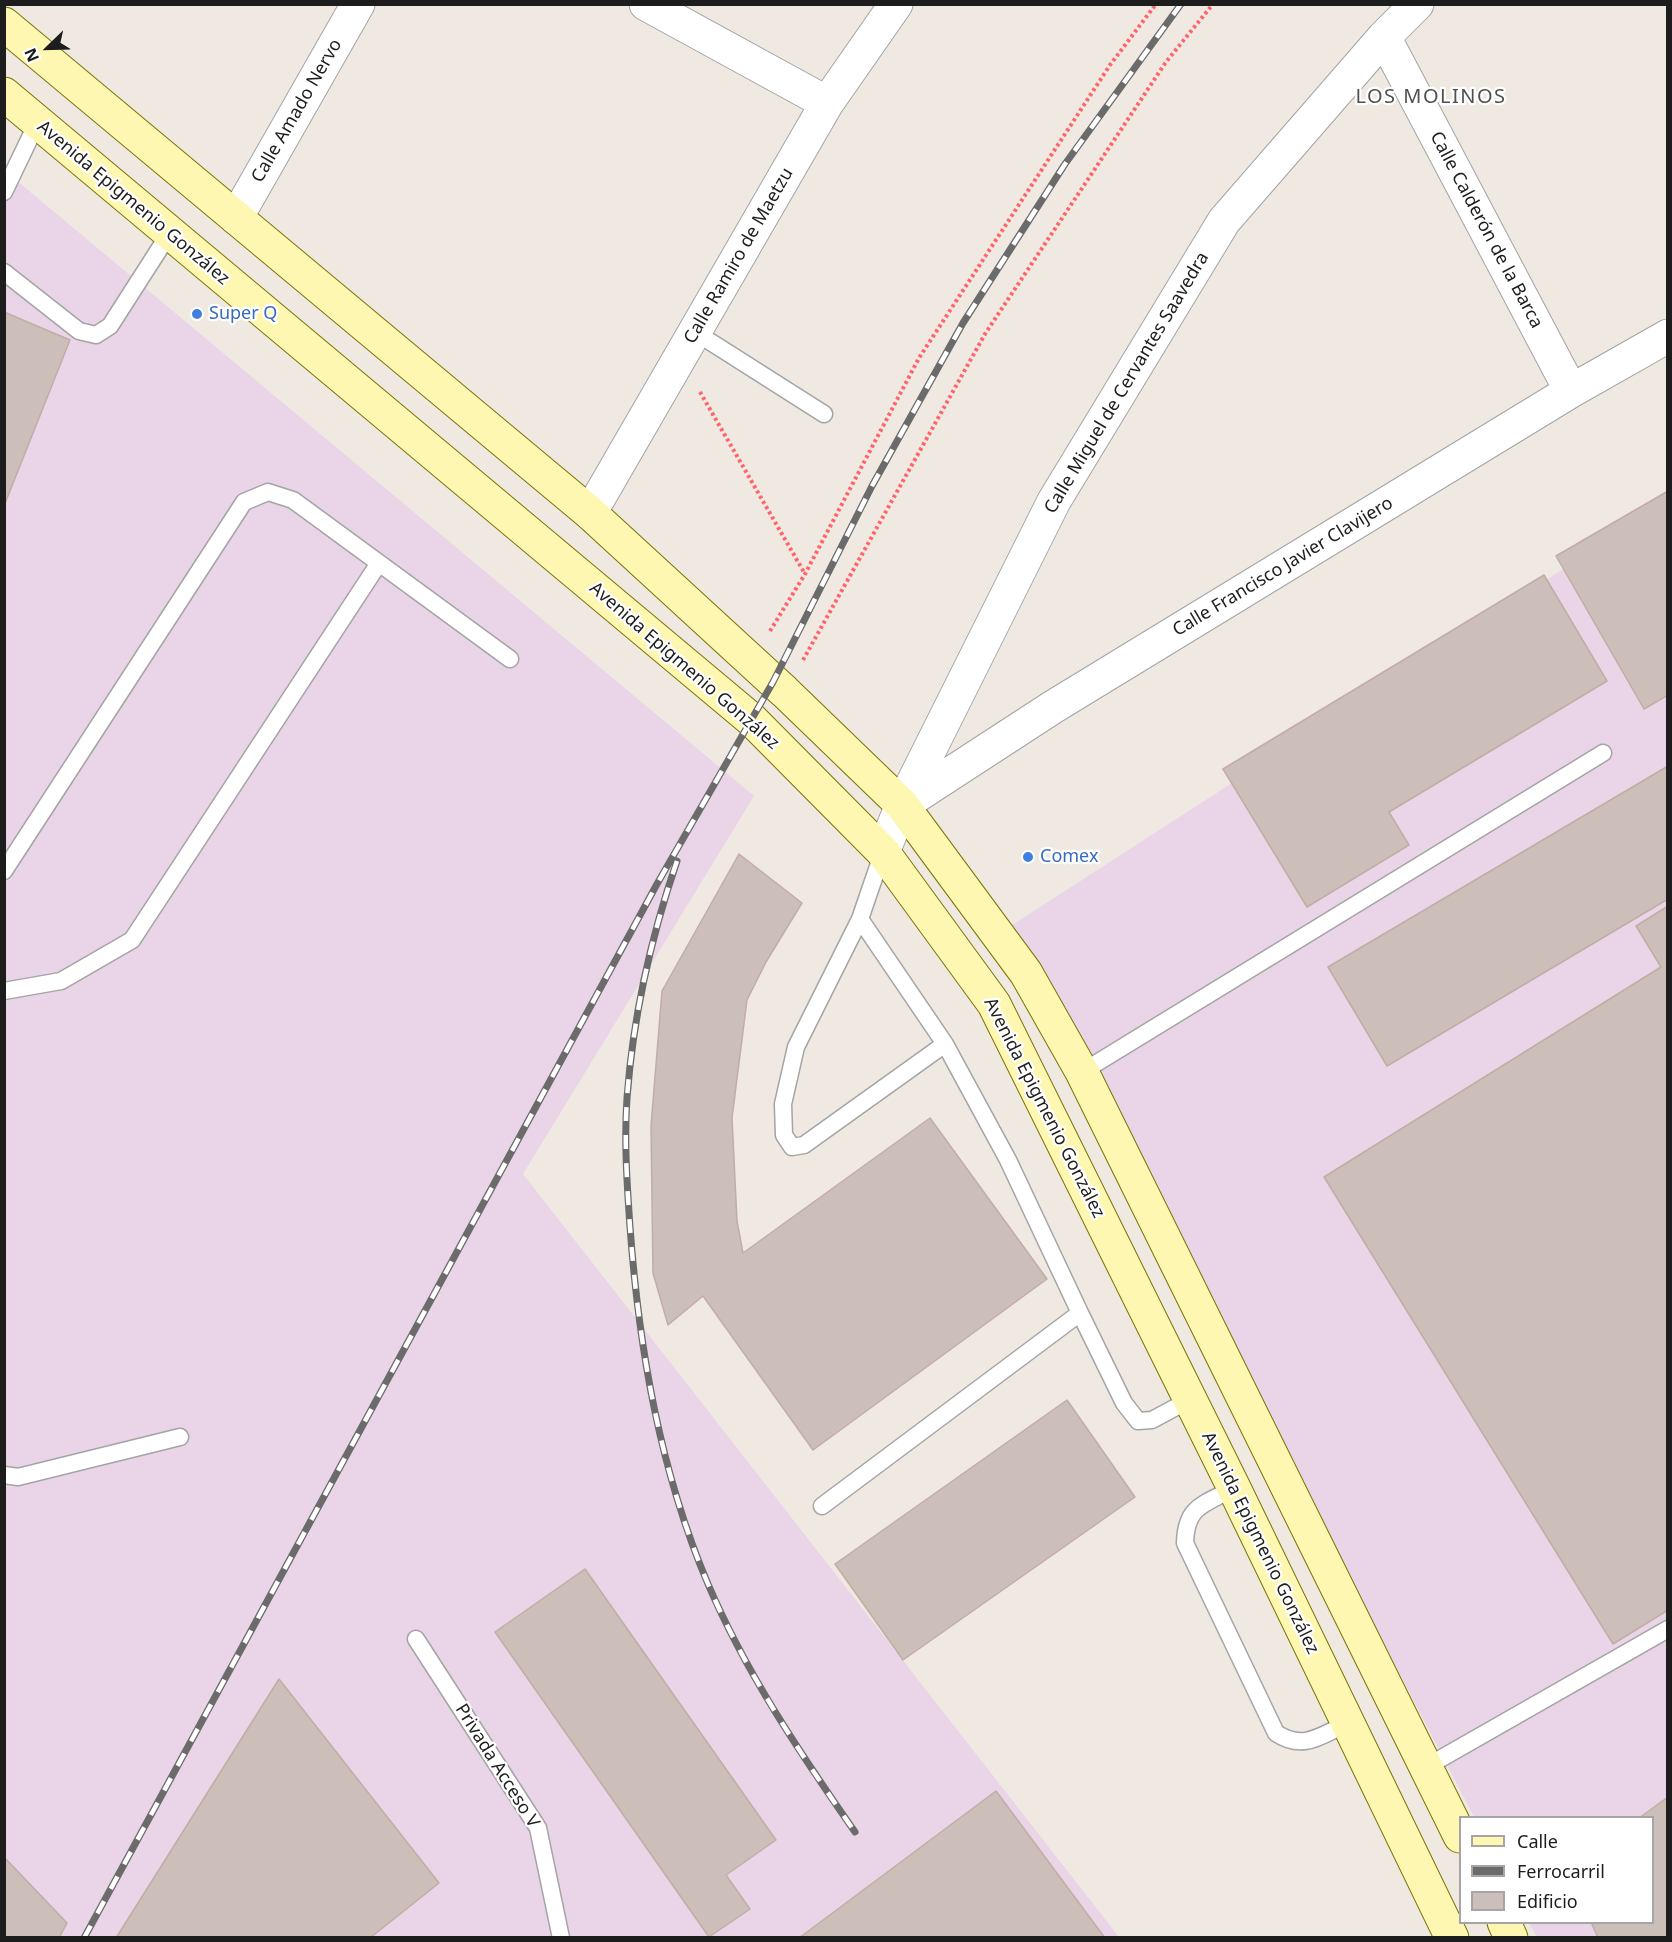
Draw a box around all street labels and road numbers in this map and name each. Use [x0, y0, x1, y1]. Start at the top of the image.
street label: Calle Amado Nervo [247, 35, 347, 187]
street label: Avenida Epigmenio González [32, 116, 234, 290]
street label: Calle Calderón de la Barca [1425, 128, 1547, 332]
street label: Calle Ramiro de Maetzu [680, 164, 798, 348]
street label: Calle Miguel de Cervantes Saavedra [1040, 248, 1214, 518]
street label: Calle Francisco Javier Clavijero [1169, 493, 1397, 641]
street label: Avenida Epigmenio González [585, 578, 783, 754]
street label: Avenida Epigmenio González [979, 994, 1109, 1222]
street label: Avenida Epigmenio González [1197, 1428, 1323, 1658]
street label: Privada Acceso V [450, 1700, 544, 1832]

